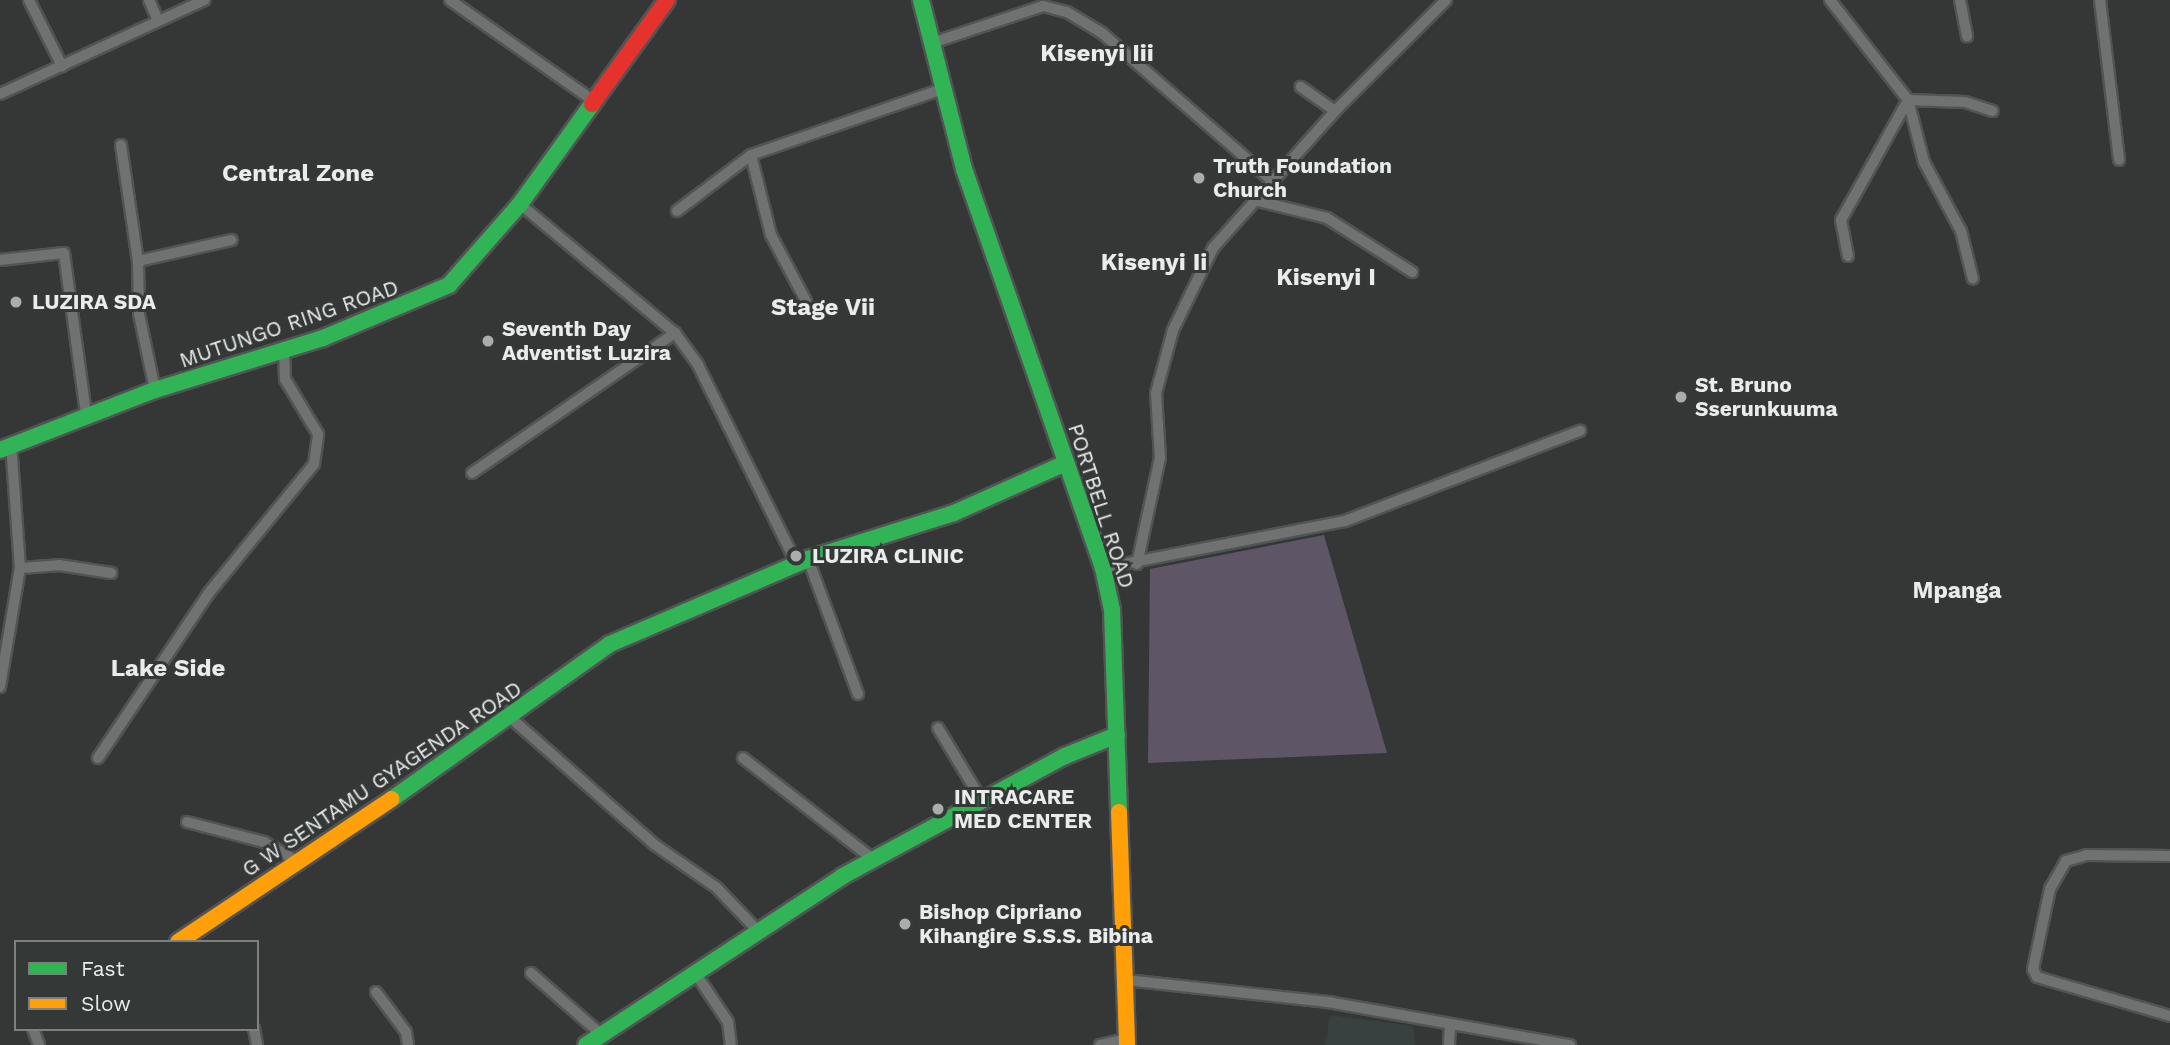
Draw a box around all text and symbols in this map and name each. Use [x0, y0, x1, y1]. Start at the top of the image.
district label: Kisenyi Iii [1040, 40, 1154, 68]
place label: Truth Foundation Church [1213, 153, 1392, 203]
district label: Central Zone [222, 160, 374, 188]
marker: Truth Foundation Church [1191, 170, 1207, 186]
district label: Kisenyi Ii [1101, 249, 1207, 277]
district label: Kisenyi I [1276, 264, 1376, 292]
street label: MUTUNGO RING ROAD [176, 275, 402, 373]
place label: LUZIRA SDA [32, 289, 156, 315]
marker: LUZIRA SDA [6, 292, 26, 312]
district label: Stage Vii [771, 294, 875, 322]
place label: Seventh Day Adventist Luzira [502, 316, 671, 366]
marker: Seventh Day Adventist Luzira [480, 333, 496, 349]
place label: St. Bruno Sserunkuuma [1695, 372, 1838, 422]
marker: St. Bruno Sserunkuuma [1673, 389, 1689, 405]
street label: PORTBELL ROAD [1062, 420, 1140, 592]
place label: LUZIRA CLINIC [812, 543, 964, 569]
marker: LUZIRA CLINIC [786, 546, 806, 566]
district label: Mpanga [1913, 577, 2001, 605]
district label: Lake Side [111, 655, 225, 683]
street label: G W SENTAMU GYAGENDA ROAD [237, 675, 527, 883]
place label: INTRACARE MED CENTER [954, 784, 1092, 834]
marker: INTRACARE MED CENTER [928, 799, 948, 819]
place label: Bishop Cipriano Kihangire S.S.S. Bibina [919, 899, 1153, 949]
marker: Bishop Cipriano Kihangire S.S.S. Bibina [897, 916, 913, 932]
legend [14, 940, 259, 1031]
text: Fast [81, 956, 125, 981]
text: Slow [81, 991, 131, 1016]

